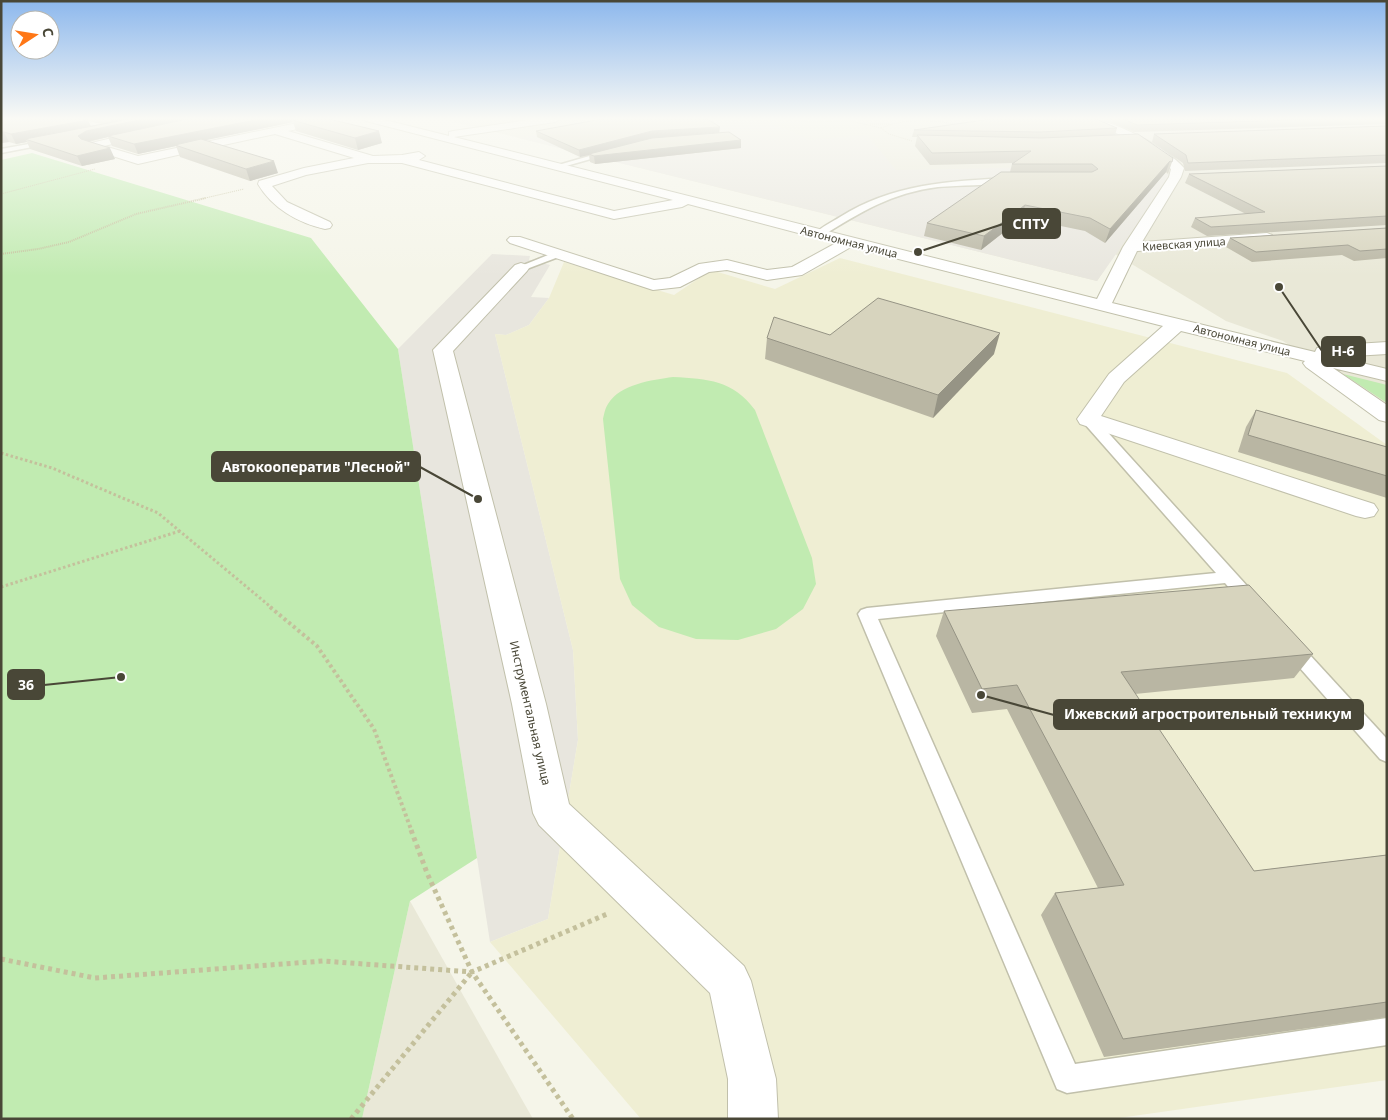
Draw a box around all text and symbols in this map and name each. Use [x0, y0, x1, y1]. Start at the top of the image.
north arrow [10, 10, 60, 60]
text: С [38, 26, 58, 39]
callout: СПТУ [1003, 209, 1060, 238]
text: СПТУ [1013, 214, 1050, 233]
street label: Автономная улица [799, 222, 899, 261]
street label: Киевская улица [1142, 233, 1226, 254]
street label: Автономная улица [1192, 320, 1292, 359]
callout: Н-6 [1322, 337, 1365, 366]
text: Н-6 [1331, 341, 1355, 360]
callout: Автокооператив "Лесной" [212, 452, 420, 481]
text: Автокооператив "Лесной" [222, 457, 410, 476]
street label: Инструментальная улица [506, 639, 555, 787]
callout: 36 [8, 670, 44, 699]
text: 36 [18, 675, 34, 694]
callout: Ижевский агростроительный техникум [1054, 700, 1363, 729]
text: Ижевский агростроительный техникум [1064, 704, 1352, 723]

